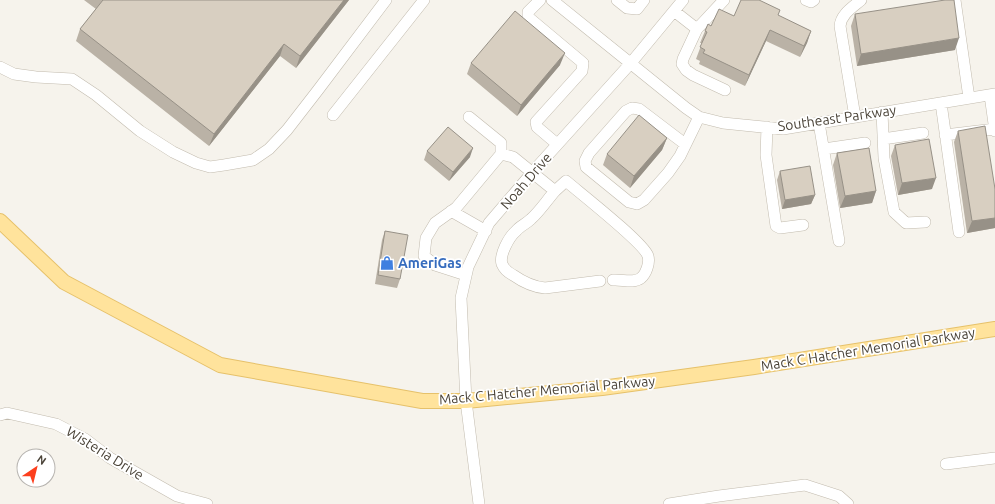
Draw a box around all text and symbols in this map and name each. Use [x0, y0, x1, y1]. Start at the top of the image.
street label: Southeast Parkway [777, 102, 897, 134]
street label: Noah Drive [497, 149, 555, 213]
shop icon: AmeriGas [379, 255, 395, 271]
place label: AmeriGas [398, 255, 462, 271]
street label: Mack C Hatcher Memorial Parkway [760, 324, 977, 374]
street label: Mack C Hatcher Memorial Parkway [438, 373, 656, 407]
street label: Wisteria Drive [63, 423, 147, 483]
north arrow [16, 448, 56, 488]
text: N [35, 453, 49, 467]

